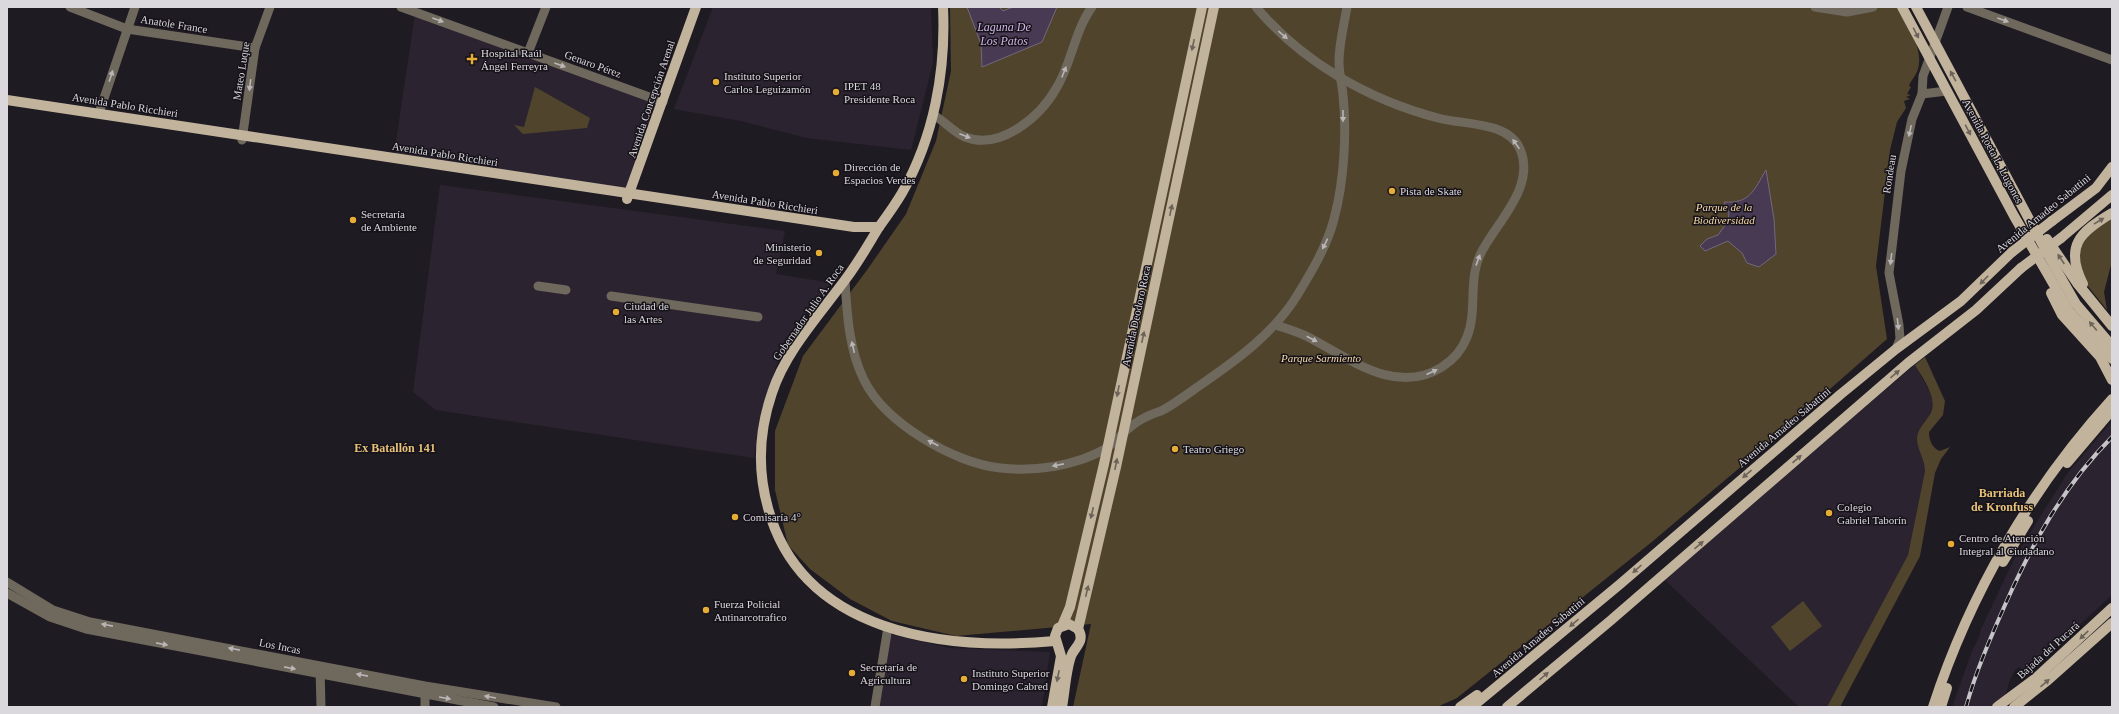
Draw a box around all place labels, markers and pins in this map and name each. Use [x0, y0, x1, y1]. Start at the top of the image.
place label: Hospital Raúl Ángel Ferreyra [481, 47, 548, 72]
marker: Hospital Raúl Ángel Ferreyra [466, 53, 478, 65]
place label: Instituto Superior Carlos Leguizamón [724, 70, 811, 95]
marker: Instituto Superior Carlos Leguizamón [711, 77, 721, 87]
place label: IPET 48 Presidente Roca [844, 80, 915, 105]
marker: IPET 48 Presidente Roca [831, 87, 841, 97]
place label: Dirección de Espacios Verdes [844, 161, 916, 186]
marker: Dirección de Espacios Verdes [831, 168, 841, 178]
place label: Pista de Skate [1400, 185, 1462, 197]
marker: Pista de Skate [1387, 186, 1397, 196]
place label: Secretaría de Ambiente [361, 208, 417, 233]
marker: Secretaría de Ambiente [348, 215, 358, 225]
place label: Ministerio de Seguridad [753, 241, 811, 266]
marker: Ministerio de Seguridad [814, 248, 824, 258]
place label: Ciudad de las Artes [624, 300, 669, 325]
marker: Ciudad de las Artes [611, 307, 621, 317]
place label: Teatro Griego [1183, 443, 1245, 455]
marker: Teatro Griego [1170, 444, 1180, 454]
place label: Colegio Gabriel Taborín [1837, 501, 1907, 526]
marker: Colegio Gabriel Taborín [1824, 508, 1834, 518]
place label: Comisaría 4° [743, 511, 801, 523]
marker: Comisaría 4° [730, 512, 740, 522]
place label: Centro de Atención Integral al Ciudadano [1959, 532, 2055, 557]
marker: Centro de Atención Integral al Ciudadano [1946, 539, 1956, 549]
place label: Fuerza Policial Antinarcotrafico [714, 598, 787, 623]
marker: Fuerza Policial Antinarcotrafico [701, 605, 711, 615]
place label: Secretaría de Agricultura [860, 661, 917, 686]
place label: Instituto Superior Domingo Cabred [972, 667, 1050, 692]
marker: Secretaría de Agricultura [847, 668, 857, 678]
marker: Instituto Superior Domingo Cabred [959, 674, 969, 684]

